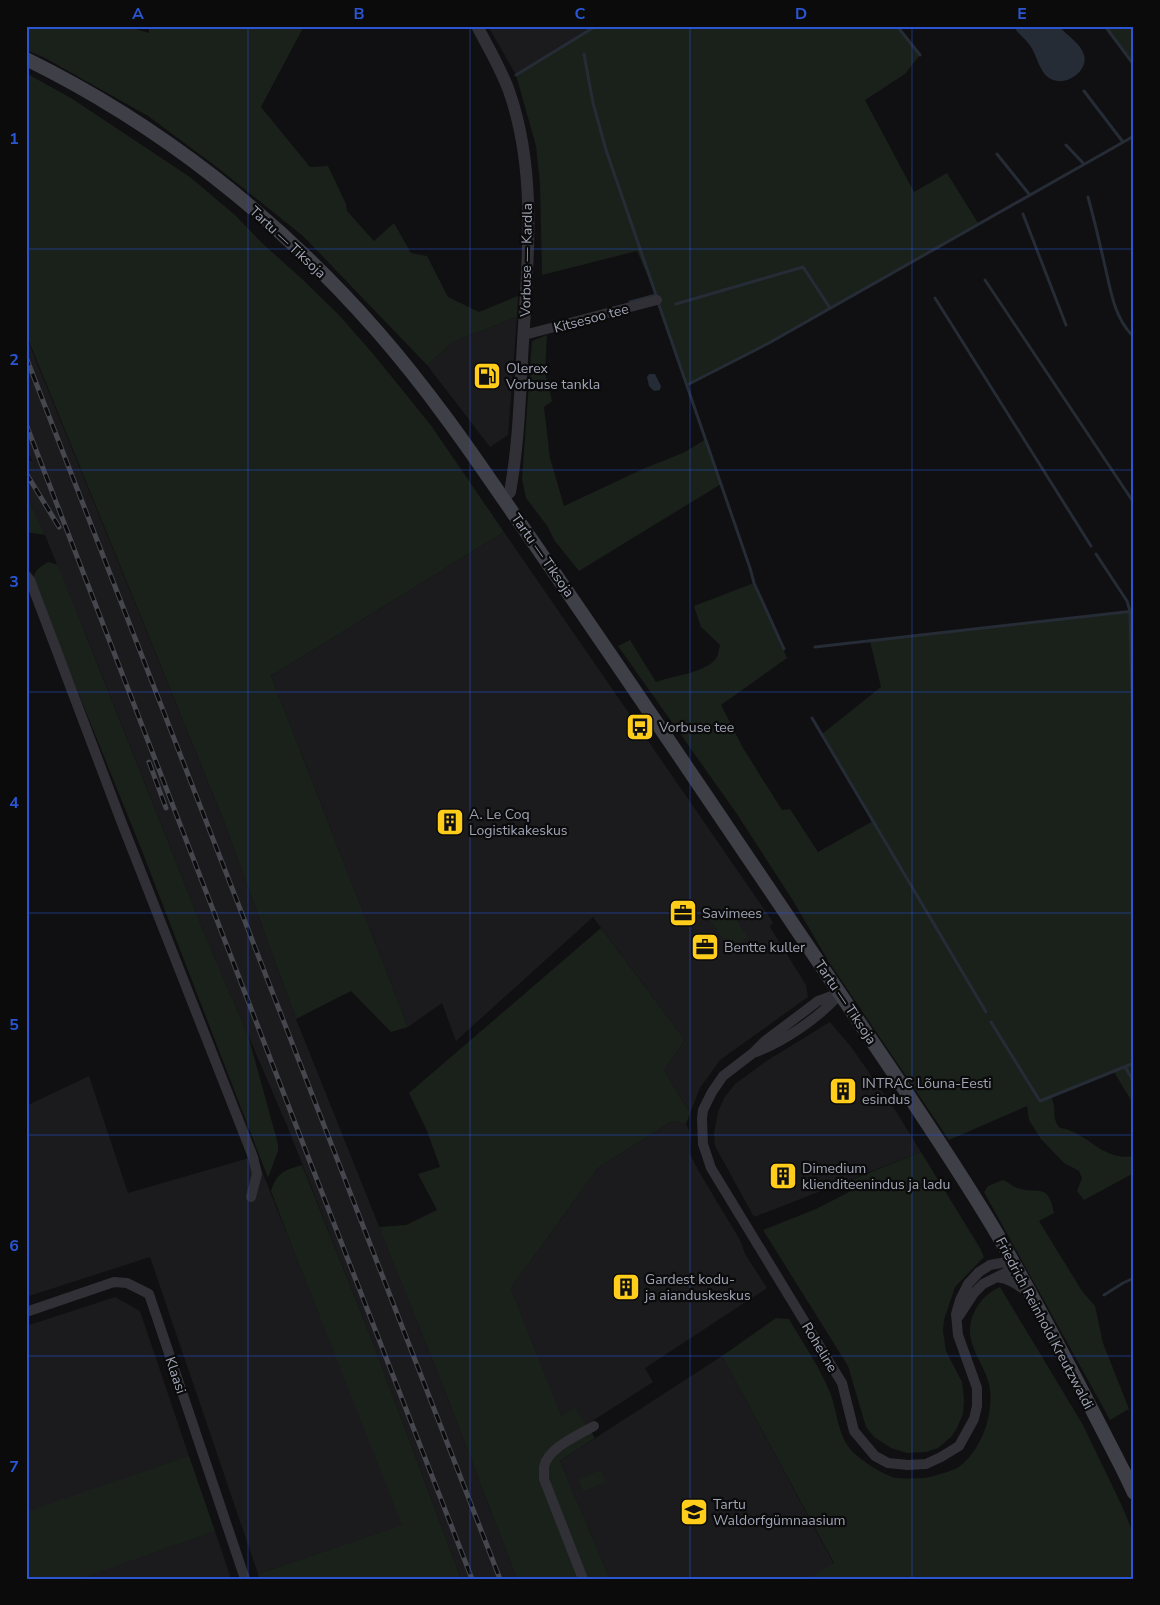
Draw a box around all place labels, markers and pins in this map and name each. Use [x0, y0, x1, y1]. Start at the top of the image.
place label: Olerex Vorbuse tankla [505, 359, 600, 394]
fuel station icon: Olerex Vorbuse tankla [472, 361, 502, 391]
bus stop icon: Vorbuse tee [625, 712, 655, 742]
place label: Vorbuse tee [658, 718, 734, 737]
place label: A. Le Coq Logistikakeskus [469, 805, 568, 840]
building icon: A. Le Coq Logistikakeskus [435, 807, 465, 837]
office icon: Savimees [668, 898, 698, 928]
place label: Savimees [702, 904, 762, 923]
office icon: Bentte kuller [690, 932, 720, 962]
place label: Bentte kuller [724, 938, 805, 957]
place label: INTRAC Lõuna-Eesti esindus [862, 1074, 991, 1109]
building icon: INTRAC Lõuna-Eesti esindus [828, 1076, 858, 1106]
place label: Dimedium klienditeenindus ja ladu [802, 1159, 950, 1194]
building icon: Dimedium klienditeenindus ja ladu [768, 1161, 798, 1191]
place label: Gardest kodu- ja aianduskeskus [644, 1270, 751, 1305]
building icon: Gardest kodu- ja aianduskeskus [611, 1272, 641, 1302]
place label: Tartu Waldorfgümnaasium [713, 1495, 846, 1530]
school or university icon: Tartu Waldorfgümnaasium [679, 1497, 709, 1527]

